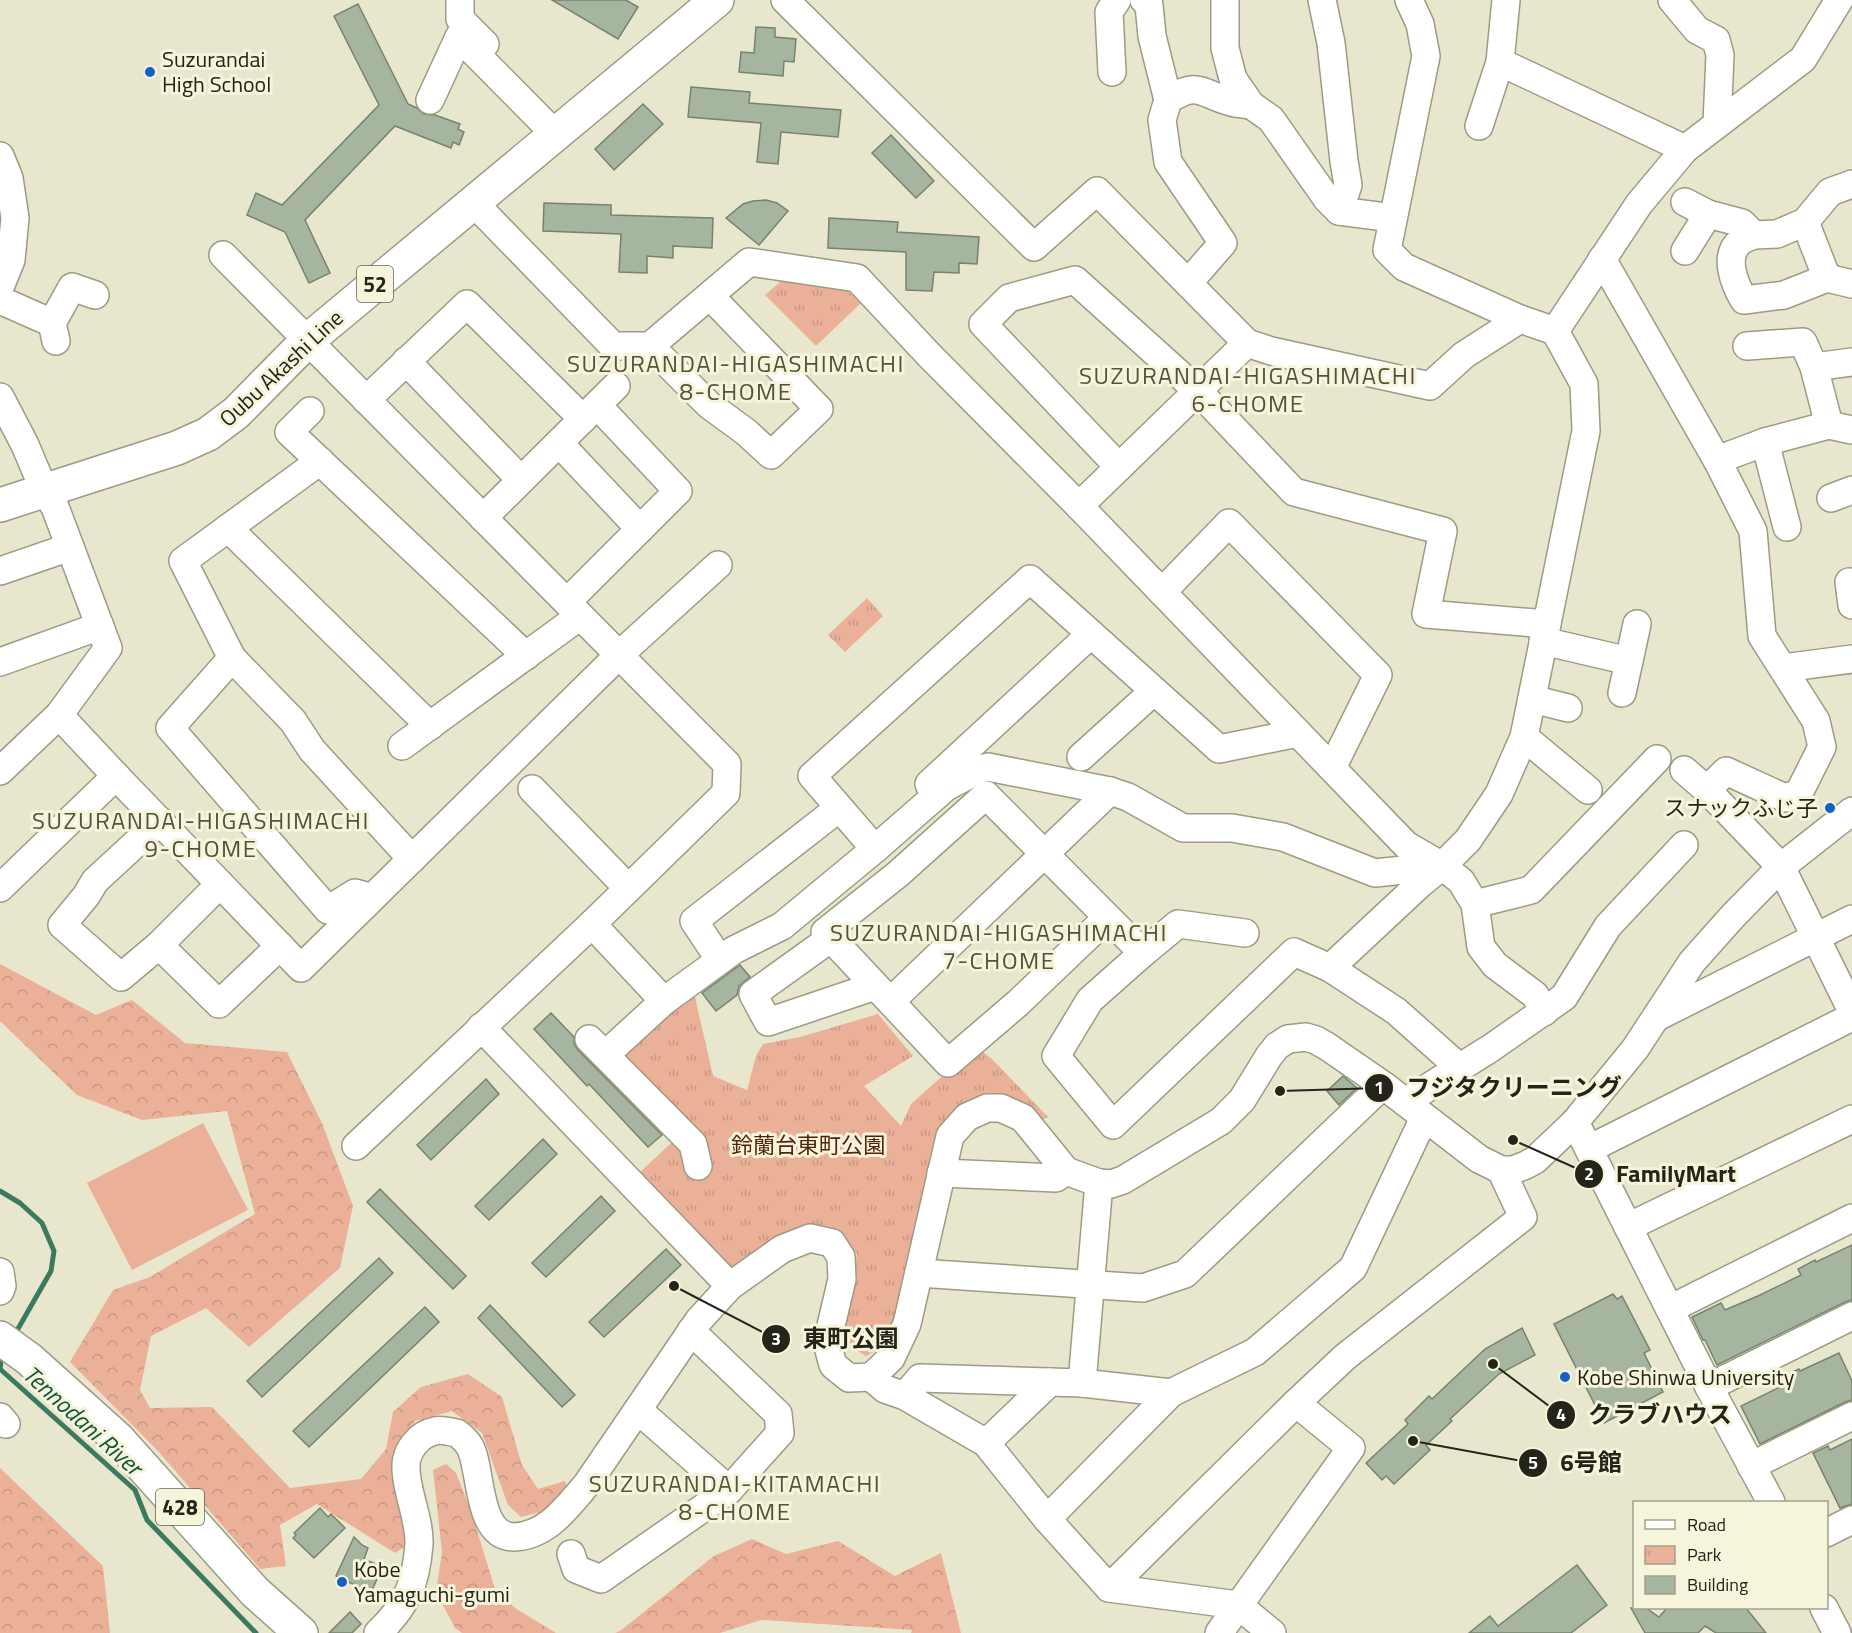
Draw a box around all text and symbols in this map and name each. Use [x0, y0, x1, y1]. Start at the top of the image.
place label: Suzurandai High School [162, 42, 271, 101]
marker: Suzurandai High School [143, 65, 157, 79]
road number: 52 [357, 266, 393, 302]
street label: Oubu Akashi Line [211, 301, 351, 435]
district label: SUZURANDAI-HIGASHIMACHI 8-CHOME [567, 345, 905, 409]
district label: SUZURANDAI-HIGASHIMACHI 6-CHOME [1079, 357, 1417, 421]
place label: スナックふじ子 [1664, 791, 1818, 825]
marker: スナックふじ子 [1823, 801, 1837, 815]
district label: SUZURANDAI-HIGASHIMACHI 9-CHOME [32, 802, 370, 866]
district label: SUZURANDAI-HIGASHIMACHI 7-CHOME [830, 914, 1168, 978]
callout: フジタクリーニング [1364, 1067, 1634, 1109]
text: フジタクリーニング [1406, 1069, 1622, 1105]
text: 1 [1374, 1074, 1384, 1101]
park label: 鈴蘭台東町公園 [731, 1128, 885, 1162]
callout: FamilyMart [1574, 1153, 1747, 1195]
text: FamilyMart [1616, 1155, 1736, 1191]
text: 2 [1584, 1160, 1594, 1187]
callout: 東町公園 [761, 1318, 911, 1360]
text: 東町公園 [803, 1320, 899, 1356]
text: 3 [771, 1325, 781, 1352]
water label: Tennodani River [15, 1356, 153, 1486]
place label: Kobe Shinwa University [1577, 1360, 1795, 1394]
marker: Kobe Shinwa University [1558, 1370, 1572, 1384]
callout: クラブハウス [1546, 1394, 1744, 1436]
text: クラブハウス [1588, 1396, 1732, 1432]
text: 4 [1556, 1401, 1566, 1428]
callout: 6号館 [1518, 1442, 1634, 1484]
text: 6号館 [1560, 1444, 1622, 1480]
text: 5 [1528, 1449, 1538, 1476]
district label: SUZURANDAI-KITAMACHI 8-CHOME [589, 1465, 881, 1529]
road number: 428 [156, 1489, 204, 1525]
legend [1633, 1501, 1828, 1609]
text: Road [1687, 1511, 1726, 1538]
text: Park [1687, 1541, 1722, 1568]
place label: Kobe Yamaguchi-gumi [354, 1552, 510, 1611]
text: Building [1687, 1571, 1748, 1598]
marker: Kobe Yamaguchi-gumi [335, 1575, 349, 1589]

